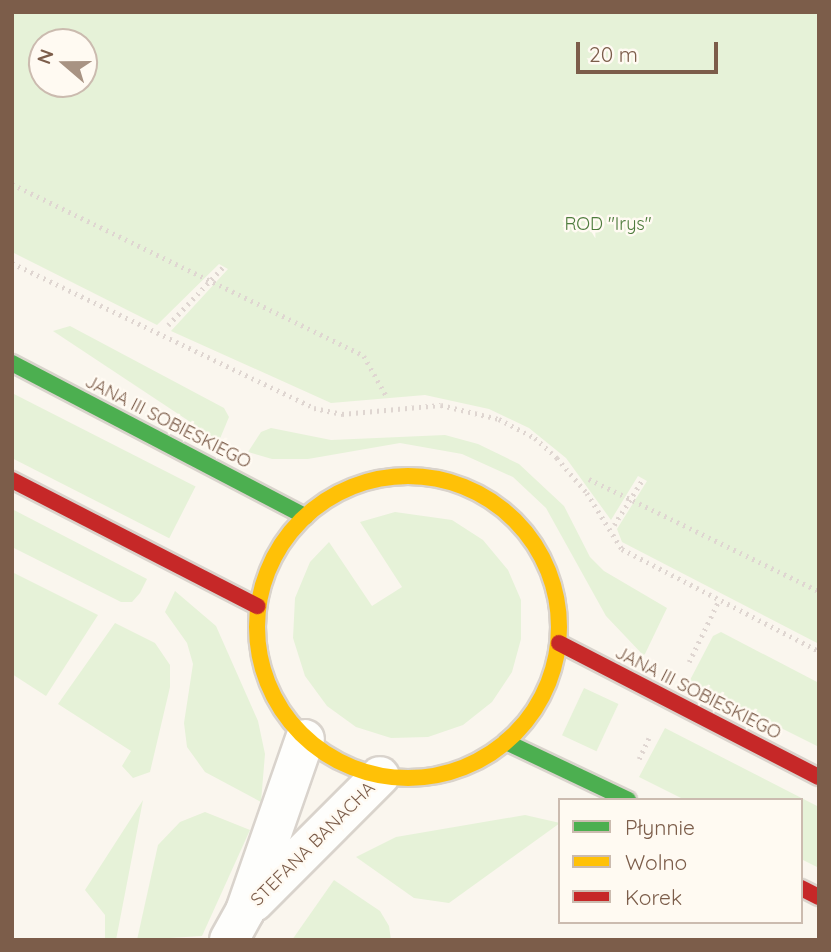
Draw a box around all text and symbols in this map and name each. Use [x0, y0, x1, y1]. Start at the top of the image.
north arrow [28, 28, 98, 98]
scale bar [579, 28, 721, 72]
text: 20 m [589, 41, 638, 67]
text: N [31, 46, 59, 67]
park label: ROD "Irys" [564, 213, 652, 235]
street label: JANA III SOBIESKIEGO [81, 371, 255, 473]
street label: JANA III SOBIESKIEGO [611, 642, 785, 744]
street label: STEFANA BANACHA [246, 777, 380, 911]
legend [558, 798, 803, 924]
text: Płynnie [625, 814, 695, 840]
text: Wolno [625, 849, 687, 875]
text: Korek [625, 884, 682, 910]

